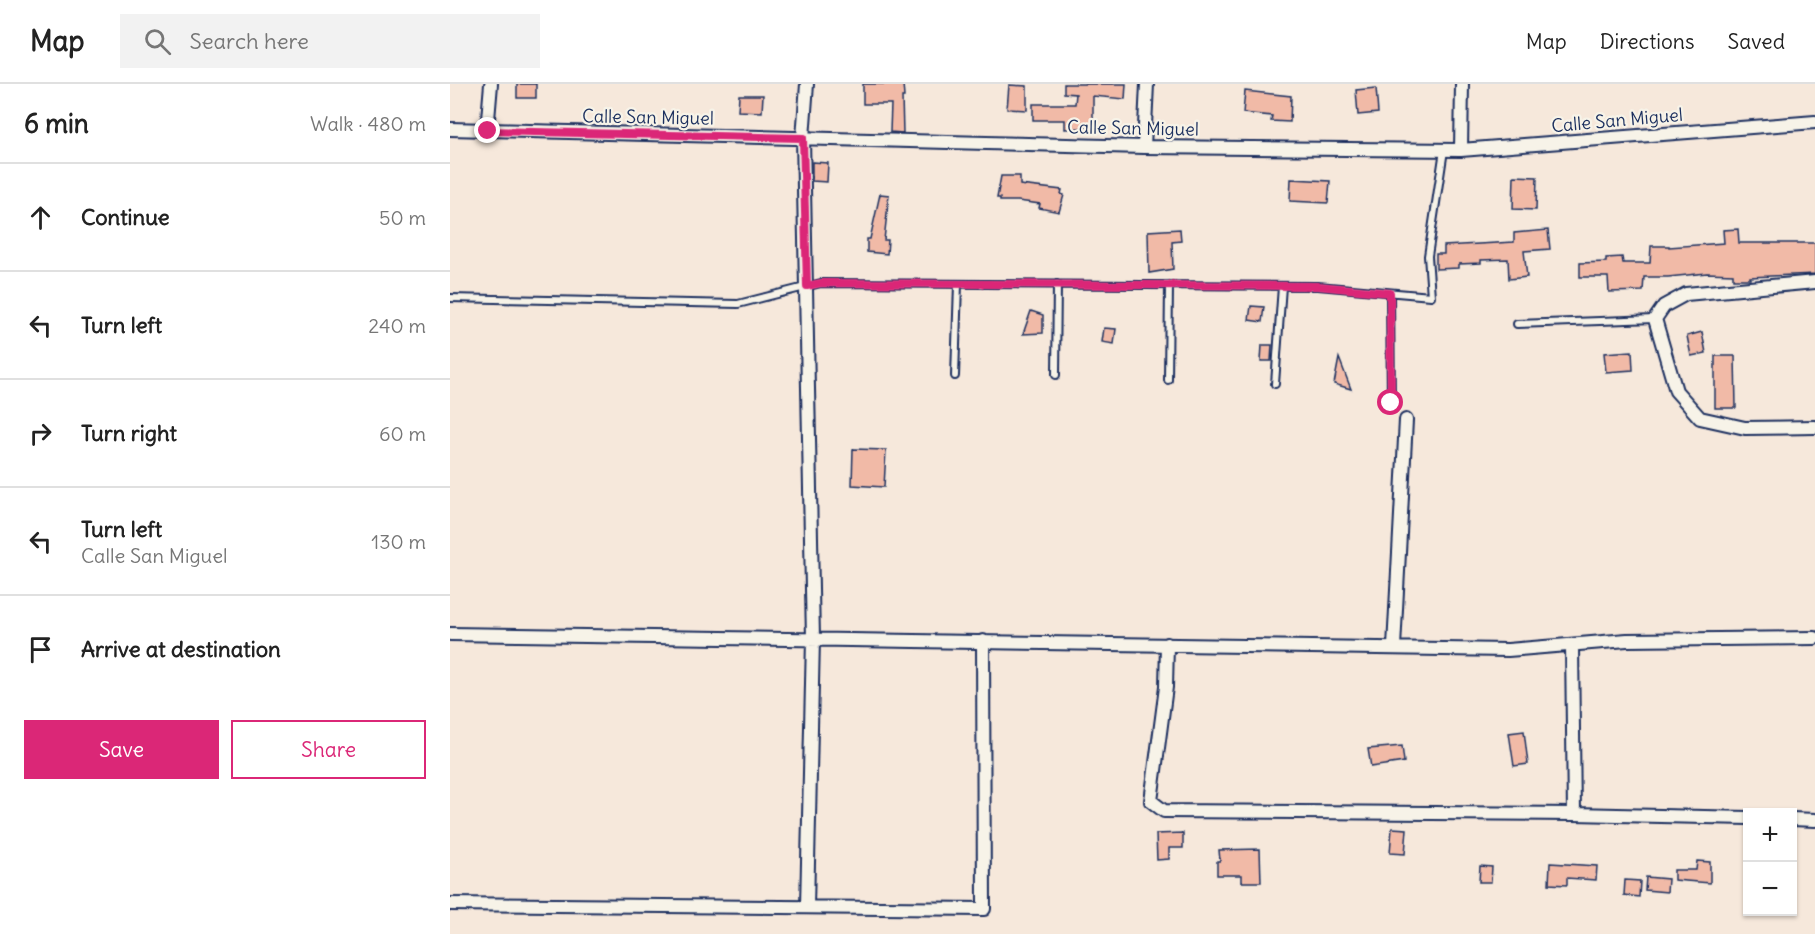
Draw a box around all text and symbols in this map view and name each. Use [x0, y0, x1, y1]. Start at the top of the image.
search box [120, 14, 540, 68]
text: Map [30, 23, 84, 59]
icon: search [141, 25, 174, 58]
text: Search here [189, 27, 309, 55]
text: Map [1526, 28, 1567, 55]
text: Directions [1600, 28, 1694, 55]
text: Saved [1727, 28, 1785, 55]
street label: Calle San Miguel [1550, 103, 1684, 137]
street label: Calle San Miguel [582, 104, 714, 130]
text: 6 min [24, 107, 89, 140]
text: Walk · 480 m [310, 111, 426, 136]
street label: Calle San Miguel [1067, 115, 1199, 141]
route end [474, 117, 500, 143]
icon: ahead [24, 201, 57, 234]
text: Continue [81, 203, 170, 231]
text: 50 m [379, 205, 426, 230]
icon: left [24, 309, 57, 342]
text: Turn left [81, 311, 162, 339]
text: 240 m [368, 313, 426, 338]
route start [1377, 389, 1403, 415]
icon: right [24, 417, 57, 450]
text: Turn right [81, 419, 177, 447]
text: 60 m [379, 421, 426, 446]
text: Turn left [81, 515, 162, 543]
icon: left [24, 525, 57, 558]
text: 130 m [371, 529, 426, 554]
text: Calle San Miguel [81, 543, 227, 568]
icon: arrive [24, 633, 57, 666]
text: Arrive at destination [81, 635, 281, 663]
button: Save [24, 720, 219, 779]
button: Share [231, 720, 426, 779]
map controls [1743, 808, 1797, 916]
button: + [1743, 808, 1797, 862]
button: − [1743, 862, 1797, 916]

